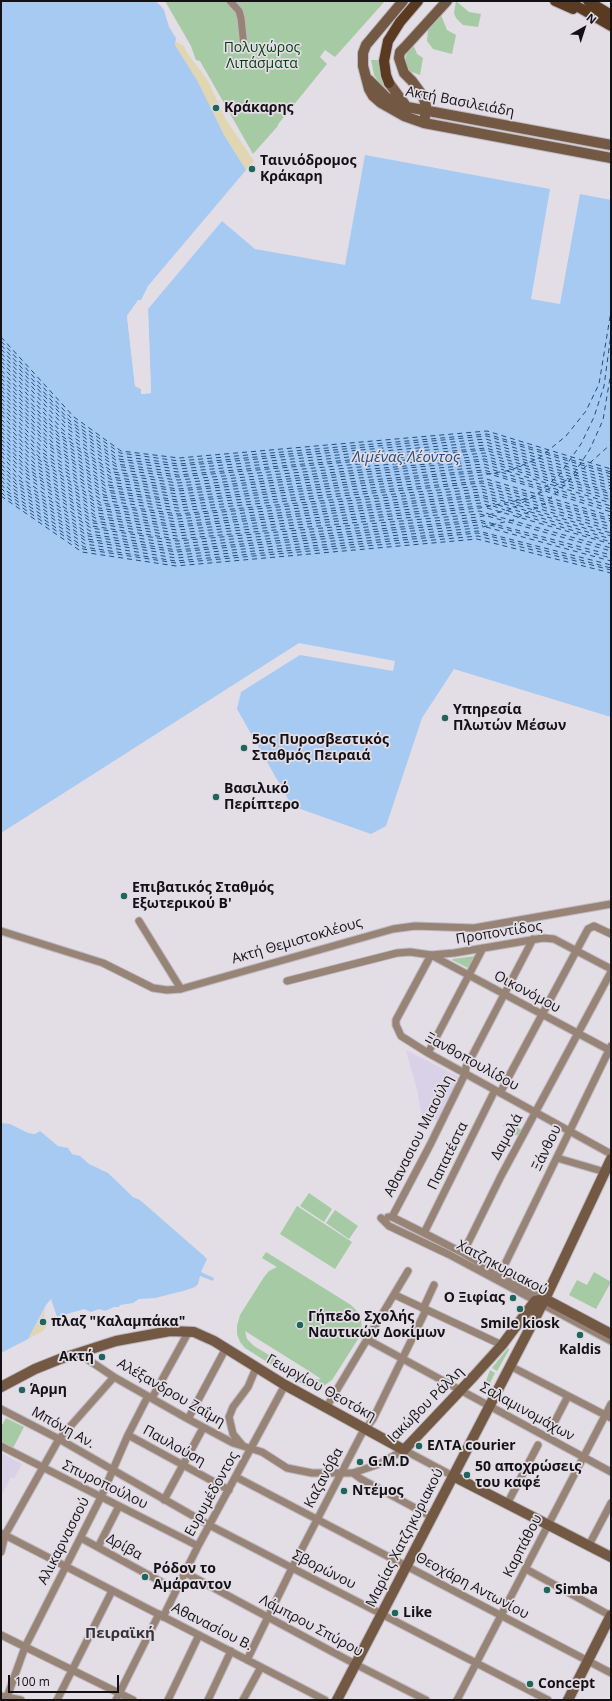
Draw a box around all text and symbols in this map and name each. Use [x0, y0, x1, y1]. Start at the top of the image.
north arrow [564, 8, 604, 48]
text: N [584, 10, 600, 27]
park label: Πολυχώρος Λιπάσματα [224, 40, 300, 72]
street label: Ακτή Βασιλειάδη [404, 83, 516, 121]
place label: Κράκαρης [224, 100, 294, 116]
marker: Κράκαρης [211, 103, 221, 113]
place label: Ταινιόδρομος Κράκαρη [260, 153, 356, 186]
marker: Ταινιόδρομος Κράκαρη [247, 164, 257, 174]
water label: Λιμένας Λέοντος [352, 449, 460, 467]
place label: Υπηρεσία Πλωτών Μέσων [453, 702, 566, 734]
marker: Υπηρεσία Πλωτών Μέσων [440, 713, 450, 723]
place label: 5ος Πυροσβεστικός Σταθμός Πειραιά [252, 732, 389, 764]
marker: 5ος Πυροσβεστικός Σταθμός Πειραιά [239, 743, 249, 753]
place label: Βασιλικό Περίπτερο [224, 781, 300, 814]
marker: Βασιλικό Περίπτερο [211, 792, 221, 802]
place label: Επιβατικός Σταθμός Εξωτερικού Β' [132, 880, 274, 912]
marker: Επιβατικός Σταθμός Εξωτερικού Β' [119, 891, 129, 901]
street label: Ακτή Θεμιστοκλέους [230, 914, 364, 968]
street label: Προποντίδος [455, 918, 543, 948]
street label: Οικονόμου [491, 967, 563, 1017]
street label: Ξανθοπουλίδου [422, 1029, 522, 1095]
street label: Αθανασιου Μιαούλη [381, 1072, 457, 1200]
street label: Δαμαλά [488, 1111, 526, 1163]
street label: Παπατέστα [424, 1119, 472, 1193]
street label: Ξάνθου [529, 1122, 565, 1174]
street label: Χατζηκυριακού [454, 1237, 550, 1299]
place label: Ο Ξιφίας [444, 1290, 505, 1306]
marker: Ο Ξιφίας [508, 1293, 518, 1303]
marker: Smile kiosk [515, 1304, 525, 1314]
place label: Γήπεδο Σχολής Ναυτικών Δοκίμων [308, 1309, 445, 1342]
place label: πλαζ "Καλαμπάκα" [51, 1314, 185, 1330]
place label: Smile kiosk [480, 1316, 560, 1332]
marker: πλαζ "Καλαμπάκα" [38, 1317, 48, 1327]
marker: Γήπεδο Σχολής Ναυτικών Δοκίμων [295, 1320, 305, 1330]
marker: Kaldis [575, 1330, 585, 1340]
place label: Kaldis [559, 1342, 601, 1358]
place label: Ακτή [59, 1349, 94, 1365]
street label: Γεωργίου Θεοτόκη [263, 1351, 379, 1425]
marker: Ακτή [97, 1352, 107, 1362]
street label: Αλέξανδρου Ζαΐμη [114, 1355, 228, 1431]
street label: Ιακώβου Ράλλη [385, 1364, 467, 1446]
street label: Σαλαμινομάχων [477, 1379, 577, 1445]
place label: Άρμη [30, 1382, 67, 1398]
marker: Άρμη [17, 1385, 27, 1395]
street label: Μπόνη Αν. [28, 1404, 98, 1452]
street label: Παυλούση [140, 1422, 208, 1470]
place label: ΕΛΤΑ courier [427, 1438, 516, 1454]
marker: ΕΛΤΑ courier [414, 1441, 424, 1451]
street label: Καζανόβα [301, 1445, 347, 1511]
street label: Ευρυμέδοντος [182, 1448, 242, 1540]
place label: G.M.D [368, 1454, 410, 1470]
street label: Σπυροπούλου [60, 1457, 150, 1513]
marker: G.M.D [355, 1457, 365, 1467]
place label: 50 αποχρώσεις του καφέ [475, 1459, 581, 1492]
street label: Μαρίας Χατζηκυριακού [363, 1466, 447, 1610]
marker: 50 αποχρώσεις του καφέ [462, 1470, 472, 1480]
place label: Ντέμος [352, 1483, 404, 1499]
marker: Ντέμος [339, 1486, 349, 1496]
street label: Αλικαρνασσού [35, 1495, 93, 1587]
street label: Καρπάθου [500, 1512, 546, 1580]
street label: Δρίβα [103, 1530, 145, 1564]
street label: Σβορώνου [289, 1547, 359, 1593]
street label: Θεοχάρη Αντωνίου [412, 1549, 532, 1623]
place label: Ρόδον το Αμάραντον [153, 1561, 232, 1594]
marker: Ρόδον το Αμάραντον [140, 1572, 150, 1582]
place label: Simba [555, 1582, 598, 1598]
marker: Simba [542, 1585, 552, 1595]
street label: Λάμπρου Σπύρου [256, 1592, 366, 1660]
street label: Αθανασίου Β. [169, 1599, 255, 1655]
place label: Like [403, 1605, 432, 1621]
marker: Like [390, 1608, 400, 1618]
district label: Πειραϊκή [85, 1625, 155, 1643]
scale bar [10, 1667, 121, 1693]
text: 100 m [15, 1673, 50, 1690]
place label: Concept [538, 1676, 595, 1692]
marker: Concept [525, 1679, 535, 1689]

